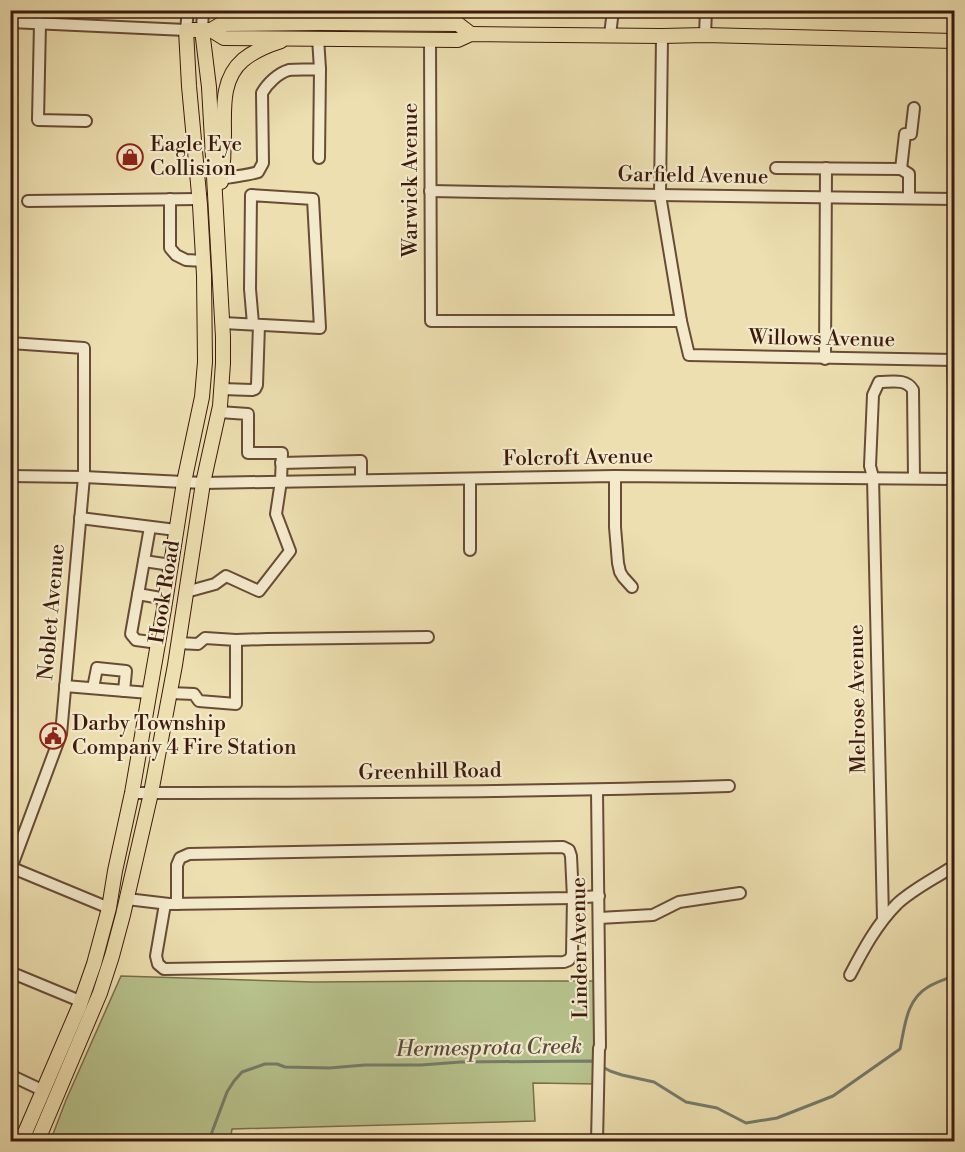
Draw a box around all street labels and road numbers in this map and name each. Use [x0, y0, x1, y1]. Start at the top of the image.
street label: Warwick Avenue [398, 103, 424, 258]
street label: Garfield Avenue [617, 162, 769, 190]
street label: Willows Avenue [747, 325, 896, 353]
street label: Folcroft Avenue [503, 444, 653, 472]
street label: Hook Road [144, 538, 186, 646]
street label: Noblet Avenue [33, 543, 71, 681]
street label: Melrose Avenue [844, 624, 872, 774]
street label: Greenhill Road [358, 758, 502, 786]
street label: Linden Avenue [566, 877, 594, 1019]

